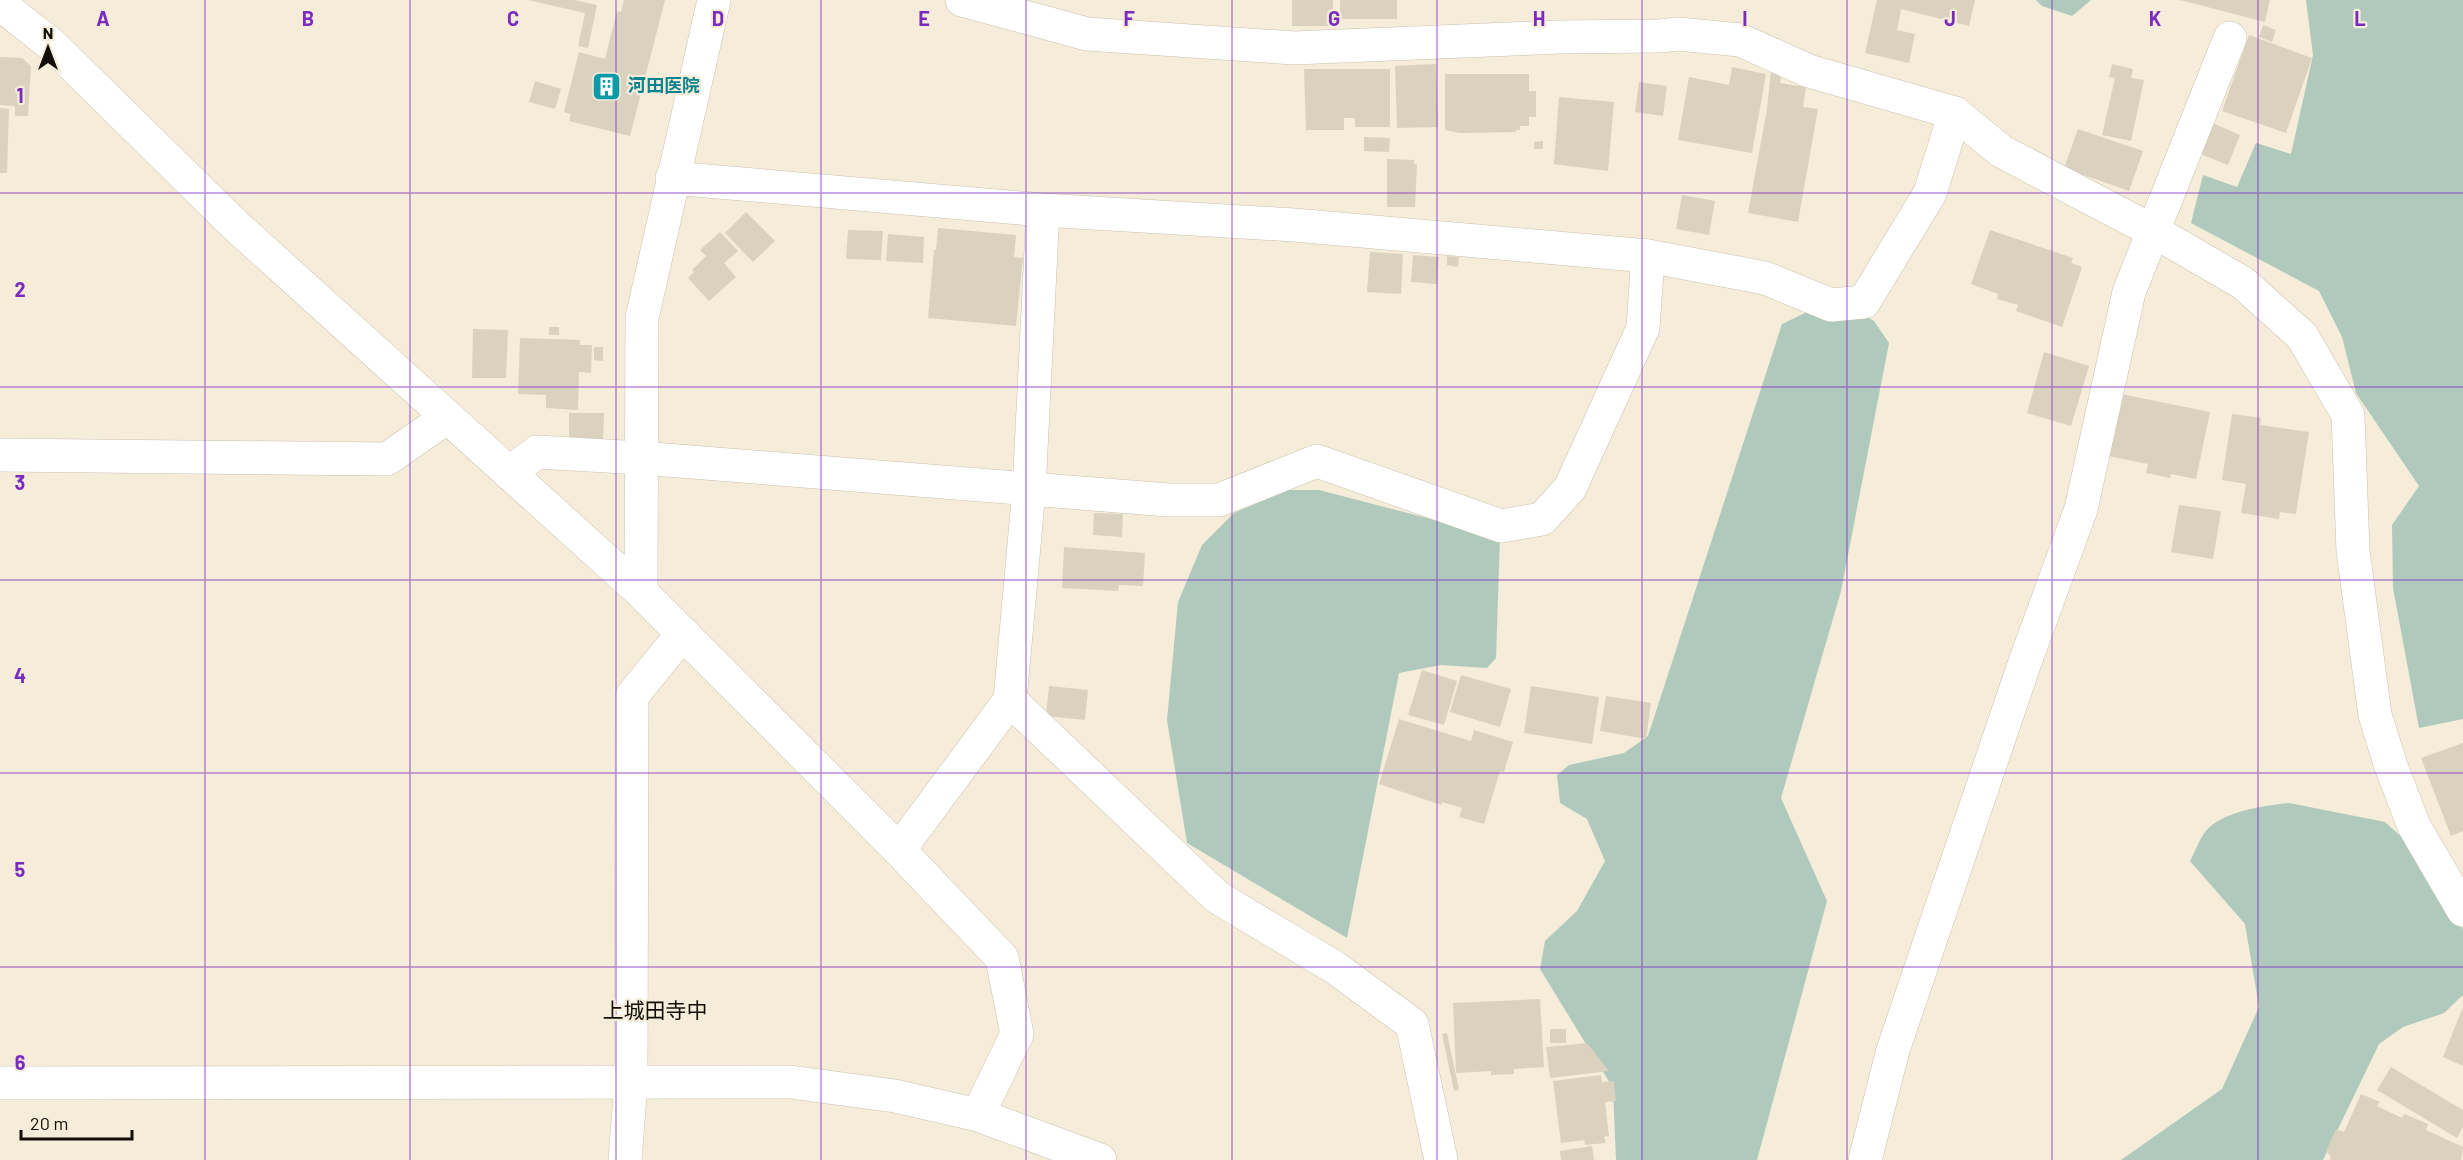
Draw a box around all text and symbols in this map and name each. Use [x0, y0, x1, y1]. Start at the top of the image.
text: A [96, 6, 110, 30]
text: B [302, 6, 314, 30]
text: C [507, 6, 519, 30]
text: D [712, 6, 724, 30]
text: E [918, 6, 930, 30]
text: F [1123, 6, 1135, 30]
text: G [1328, 6, 1340, 30]
text: H [1533, 6, 1545, 30]
text: I [1742, 6, 1748, 30]
text: J [1944, 6, 1956, 30]
text: K [2149, 6, 2162, 30]
text: L [2354, 6, 2366, 30]
north arrow [18, 18, 78, 78]
text: N [43, 23, 53, 42]
building icon: 河田医院 [591, 70, 623, 102]
place label: 河田医院 [628, 74, 700, 96]
text: 1 [16, 83, 24, 107]
text: 2 [14, 277, 26, 301]
text: 3 [15, 470, 25, 494]
text: 4 [14, 663, 26, 687]
text: 5 [15, 857, 26, 881]
district label: 上城田寺中 [603, 997, 708, 1022]
text: 6 [15, 1050, 26, 1074]
scale bar [21, 1103, 132, 1141]
text: 20 m [30, 1112, 68, 1134]

